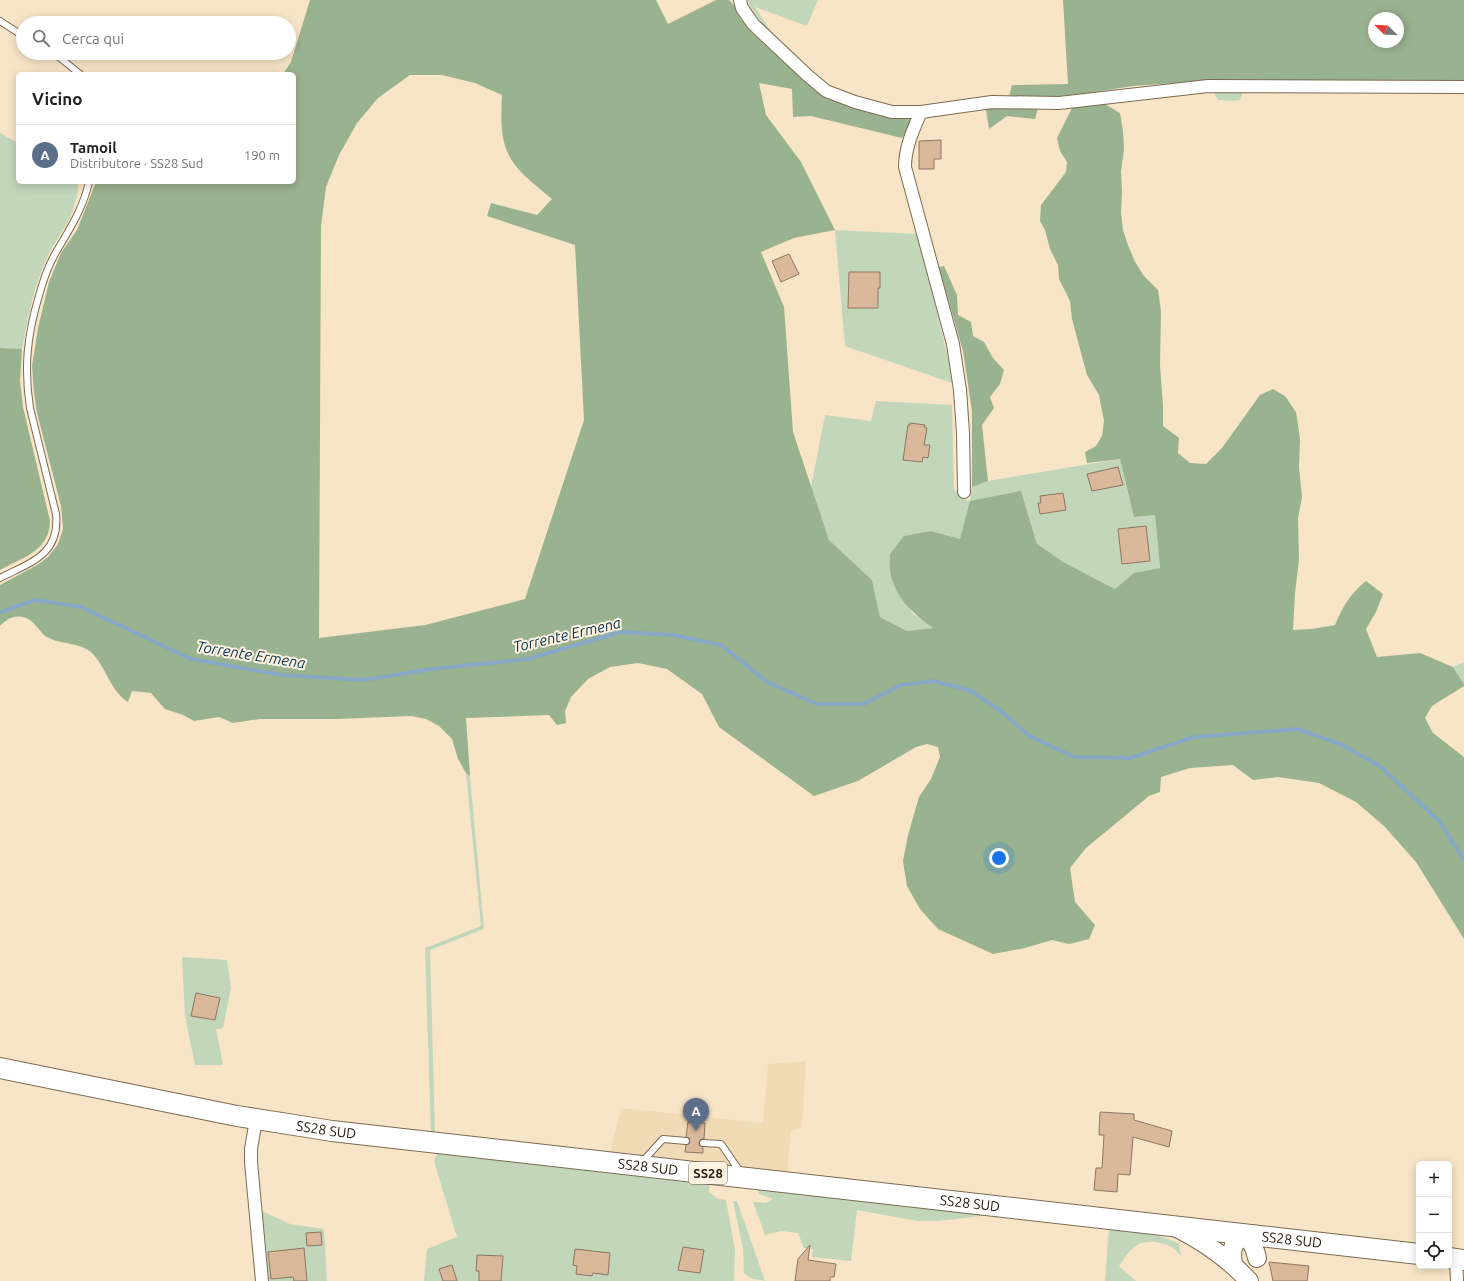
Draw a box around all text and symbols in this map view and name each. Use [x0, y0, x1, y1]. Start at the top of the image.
north arrow [1368, 12, 1404, 48]
search box [16, 16, 296, 60]
icon: search [30, 27, 52, 49]
text: Cerca qui [62, 30, 124, 47]
text: Vicino [32, 89, 82, 108]
text: Tamoil [70, 139, 117, 156]
text: A [40, 148, 50, 162]
text: 190 m [244, 148, 280, 162]
text: Distributore · SS28 Sud [70, 156, 203, 170]
water label: Torrente Ermena [511, 614, 622, 655]
water label: Torrente Ermena [195, 638, 307, 672]
your location [989, 848, 1009, 868]
pin: A [683, 1098, 709, 1131]
street label: SS28 SUD [295, 1117, 357, 1142]
street label: SS28 SUD [617, 1155, 679, 1178]
map controls [1416, 1161, 1452, 1269]
button: + [1416, 1161, 1452, 1197]
road number: SS28 [689, 1162, 727, 1184]
street label: SS28 SUD [939, 1192, 1001, 1215]
button: − [1416, 1197, 1452, 1233]
street label: SS28 SUD [1261, 1228, 1323, 1251]
button: locate [1416, 1233, 1452, 1269]

